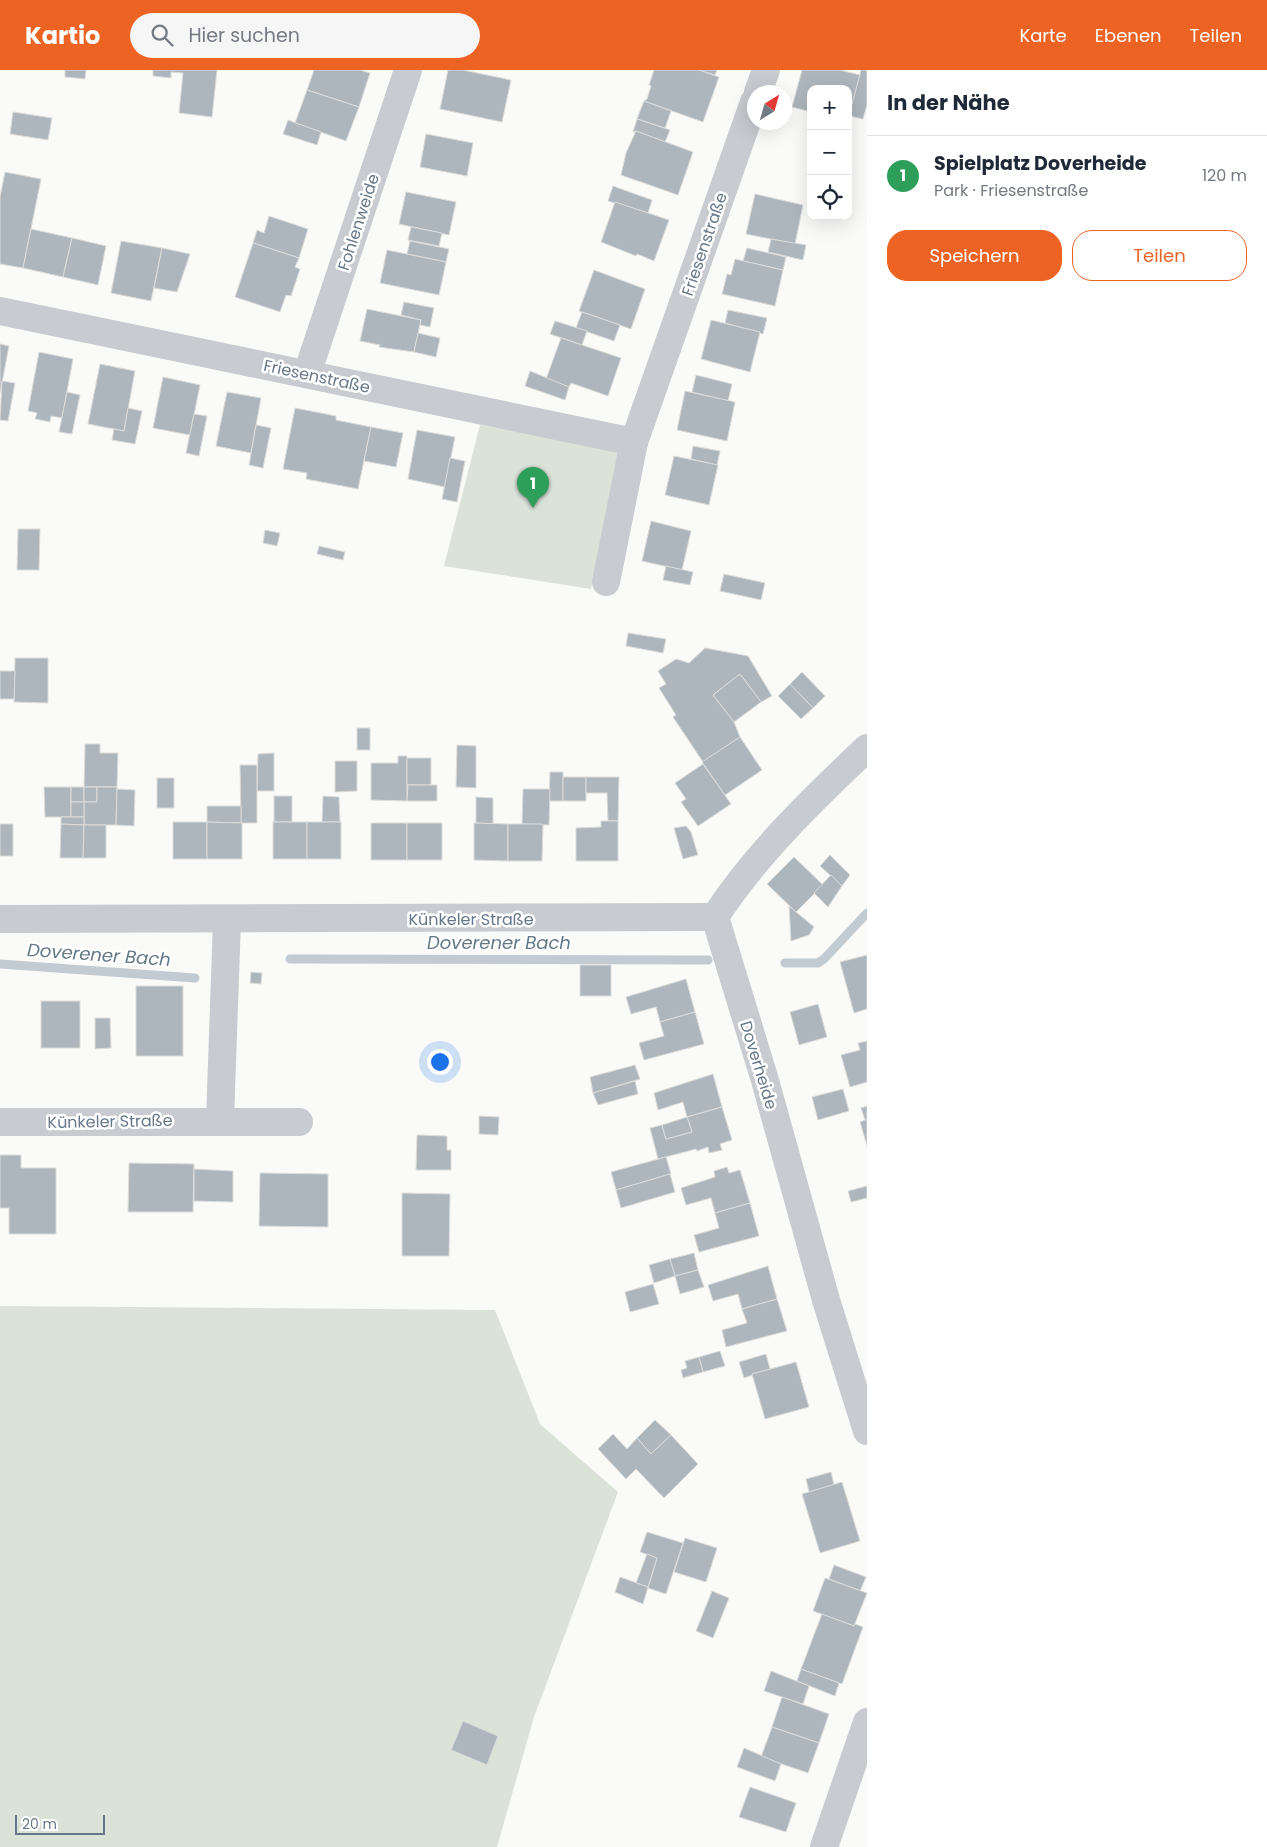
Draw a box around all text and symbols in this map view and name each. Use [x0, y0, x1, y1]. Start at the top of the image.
search box [130, 13, 480, 58]
text: Kartio [25, 19, 100, 52]
icon: search [148, 21, 176, 49]
text: Hier suchen [188, 22, 300, 49]
text: Karte [1019, 23, 1067, 48]
text: Ebenen [1095, 23, 1162, 48]
text: Teilen [1190, 23, 1242, 48]
north arrow [747, 85, 792, 130]
map controls [807, 85, 852, 220]
button: + [807, 85, 852, 130]
text: In der Nähe [887, 88, 1010, 117]
button: − [807, 130, 852, 175]
text: Spielplatz Doverheide [934, 150, 1146, 177]
text: 1 [900, 164, 906, 187]
text: 120 m [1202, 164, 1247, 187]
street label: Fohlenweide [332, 171, 385, 273]
button: locate [807, 175, 852, 220]
text: Park · Friesenstraße [934, 179, 1088, 202]
street label: Friesenstraße [676, 189, 733, 299]
button: Speichern [887, 230, 1062, 281]
button: Teilen [1072, 230, 1247, 281]
street label: Friesenstraße [262, 354, 372, 399]
pin: 1 [517, 467, 549, 508]
street label: Künkeler Straße [408, 908, 534, 931]
water label: Doverener Bach [427, 930, 571, 955]
water label: Doverener Bach [26, 937, 172, 972]
street label: Doverheide [734, 1018, 783, 1112]
your location [427, 1049, 453, 1075]
street label: Künkeler Straße [47, 1109, 173, 1134]
scale bar [15, 1812, 105, 1835]
text: 20 m [22, 1814, 57, 1834]

